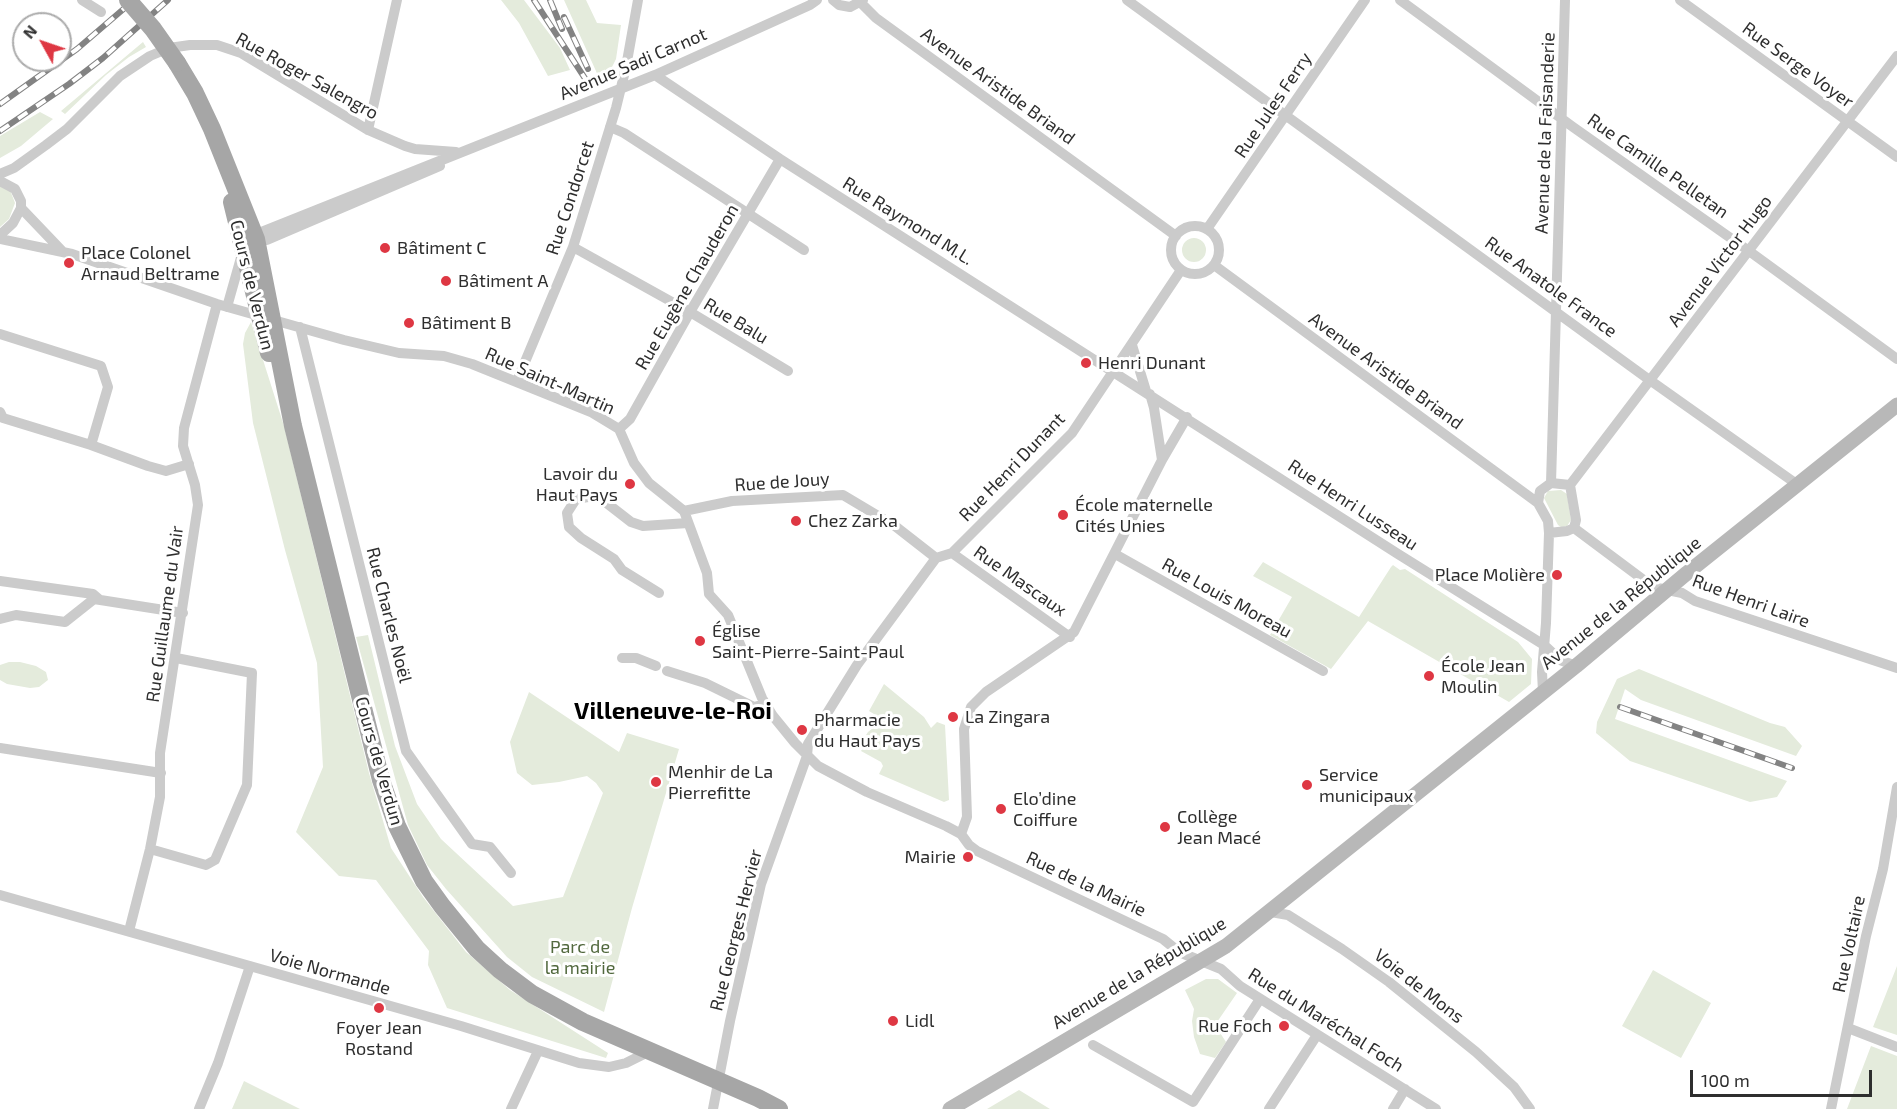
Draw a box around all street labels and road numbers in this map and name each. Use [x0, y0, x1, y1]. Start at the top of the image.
street label: Rue Serge Voyer [1738, 17, 1858, 113]
street label: Avenue Sadi Carnot [556, 23, 710, 105]
street label: Avenue Aristide Briand [917, 23, 1079, 149]
street label: Rue Roger Salengro [232, 28, 382, 124]
street label: Avenue de la Faisanderie [1531, 32, 1559, 234]
street label: Rue Jules Ferry [1230, 48, 1316, 162]
street label: Rue Camille Pelletan [1583, 109, 1733, 223]
street label: Rue Condorcet [541, 138, 599, 258]
street label: Rue Raymond M.L. [839, 172, 977, 270]
street label: Avenue Victor Hugo [1663, 191, 1777, 331]
street label: Rue Eugène Chauderon [631, 200, 743, 374]
street label: Cours de Verdun [225, 218, 279, 352]
street label: Rue Anatole France [1481, 232, 1621, 342]
street label: Rue Balu [700, 293, 772, 349]
street label: Avenue Aristide Briand [1305, 308, 1467, 434]
street label: Rue Saint-Martin [482, 343, 618, 419]
street label: Rue Henri Dunant [955, 408, 1069, 526]
street label: Rue Henri Lusseau [1284, 455, 1422, 555]
street label: Rue de Jouy [734, 468, 830, 496]
street label: Rue Guillaume du Vair [142, 524, 188, 704]
street label: Avenue de la République [1537, 532, 1705, 674]
street label: Rue Mascaux [969, 541, 1071, 621]
street label: Rue Charles Noël [362, 545, 416, 685]
street label: Rue Louis Moreau [1158, 553, 1296, 643]
street label: Rue Henri Laire [1689, 570, 1813, 632]
street label: Cours de Verdun [350, 694, 408, 828]
street label: Rue Georges Hervier [705, 847, 767, 1013]
street label: Rue de la Mairie [1023, 847, 1149, 921]
street label: Rue Voltaire [1828, 894, 1870, 994]
street label: Avenue de la République [1048, 912, 1230, 1034]
street label: Voie Normande [267, 944, 393, 1000]
street label: Voie de Mons [1370, 944, 1468, 1028]
street label: Rue du Maréchal Foch [1244, 963, 1408, 1077]

